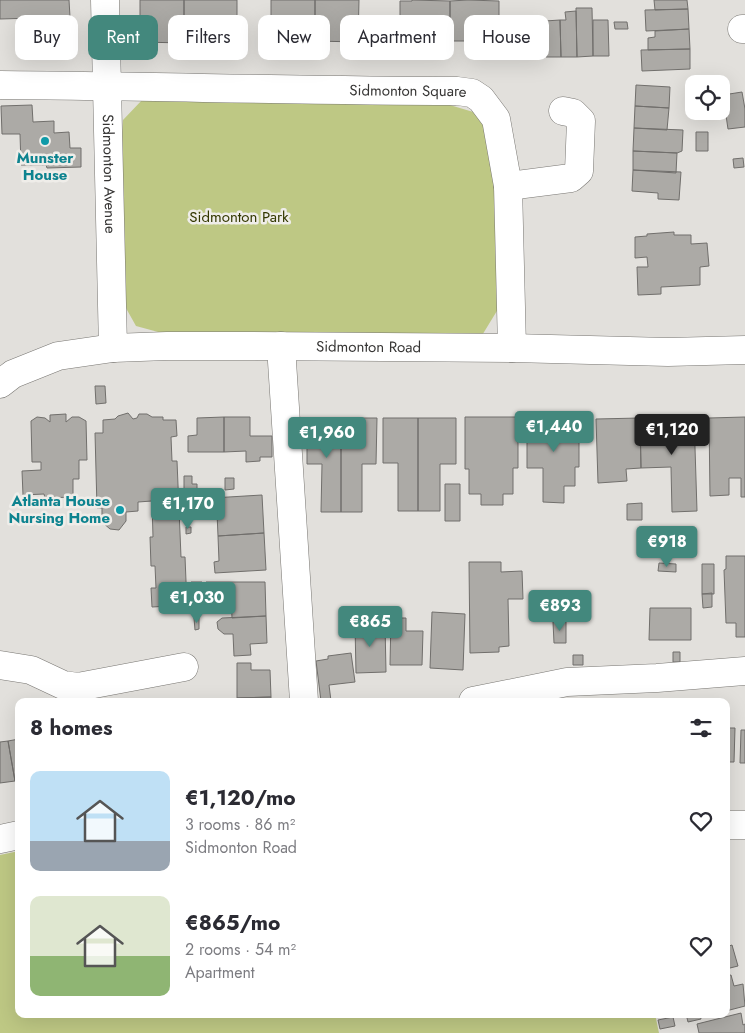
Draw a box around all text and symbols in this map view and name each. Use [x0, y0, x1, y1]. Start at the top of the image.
chip: Buy [15, 15, 78, 60]
chip: Rent [88, 15, 158, 60]
chip: Filters [168, 15, 248, 60]
chip: New [258, 15, 330, 60]
chip: Apartment [340, 15, 454, 60]
chip: House [464, 15, 549, 60]
map controls [685, 75, 730, 120]
button: locate [685, 75, 730, 120]
street label: Sidmonton Square [349, 79, 468, 103]
street label: Sidmonton Avenue [97, 114, 121, 234]
marker: Munster House [39, 135, 51, 147]
place label: Munster House [17, 147, 74, 186]
park label: Sidmonton Park [189, 206, 289, 228]
street label: Sidmonton Road [316, 335, 421, 358]
pin: €1,440 [513, 410, 595, 453]
pin: €1,120 [631, 414, 713, 456]
text: €1,440 [526, 415, 582, 438]
pin: €1,960 [286, 416, 368, 459]
text: €1,120 [645, 418, 699, 441]
text: €1,960 [299, 421, 355, 444]
pin: €1,170 [147, 488, 229, 530]
place label: Atlanta House Nursing Home [9, 490, 110, 529]
text: €1,170 [162, 492, 214, 515]
marker: Atlanta House Nursing Home [114, 504, 126, 516]
pin: €918 [637, 526, 697, 568]
text: €918 [647, 530, 687, 553]
pin: €1,030 [156, 582, 238, 624]
text: €1,030 [170, 586, 224, 609]
pin: €893 [530, 590, 590, 632]
text: €893 [539, 594, 581, 617]
pin: €865 [340, 606, 400, 648]
text: €865 [349, 610, 391, 633]
text: 8 homes [30, 713, 113, 743]
icon: filters [687, 714, 715, 742]
text: €1,120/mo [185, 783, 296, 813]
icon: home [70, 791, 130, 851]
icon: heart [687, 807, 715, 835]
text: 3 rooms · 86 m² [185, 813, 295, 836]
text: Sidmonton Road [185, 836, 297, 859]
text: €865/mo [185, 908, 280, 938]
icon: home [70, 916, 130, 976]
icon: heart [687, 932, 715, 960]
text: 2 rooms · 54 m² [185, 938, 296, 961]
text: Apartment [185, 961, 255, 984]

